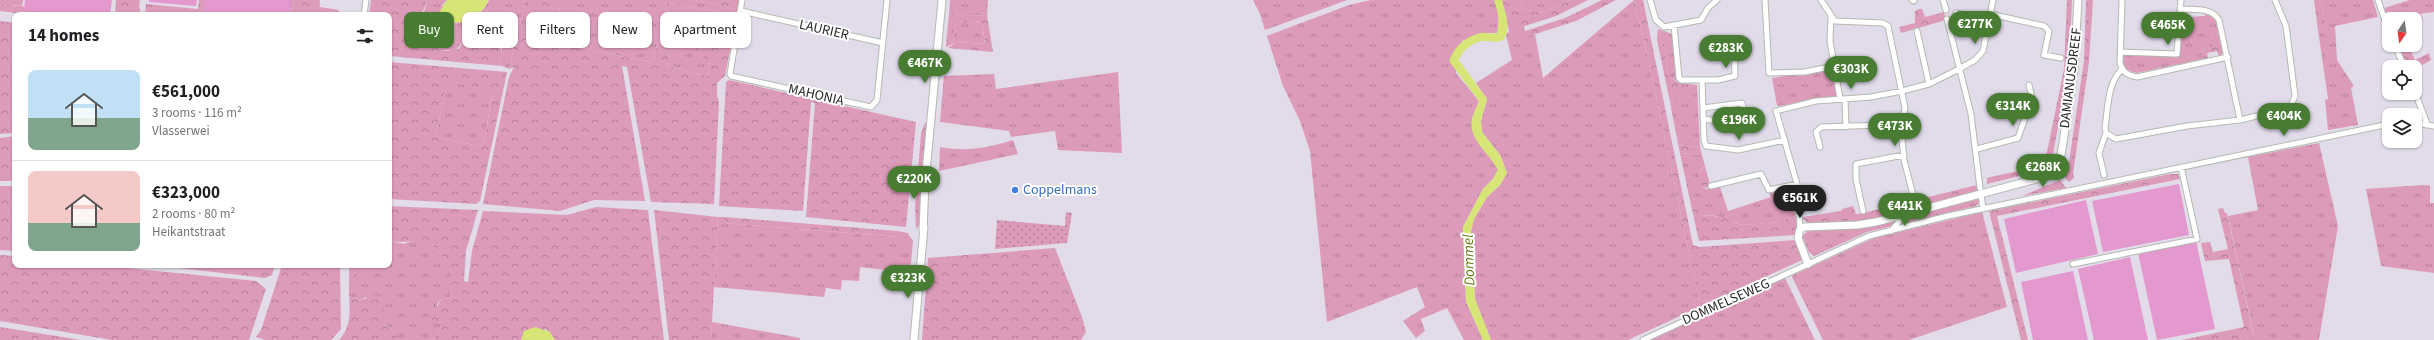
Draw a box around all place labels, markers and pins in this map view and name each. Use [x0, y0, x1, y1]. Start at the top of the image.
pin: €277K [1947, 11, 2003, 45]
pin: €465K [2140, 12, 2196, 46]
pin: €283K [1698, 35, 1754, 69]
pin: €467K [897, 50, 953, 84]
pin: €303K [1823, 56, 1879, 90]
pin: €314K [1985, 93, 2041, 127]
pin: €404K [2256, 103, 2312, 137]
pin: €196K [1711, 107, 1767, 141]
pin: €473K [1867, 113, 1923, 147]
pin: €268K [2015, 154, 2071, 188]
pin: €220K [886, 166, 942, 200]
place label: Coppelmans [1023, 180, 1097, 200]
marker: Coppelmans [1010, 185, 1020, 195]
pin: €561K [1772, 185, 1828, 219]
pin: €441K [1877, 193, 1933, 227]
pin: €323K [880, 265, 936, 299]

